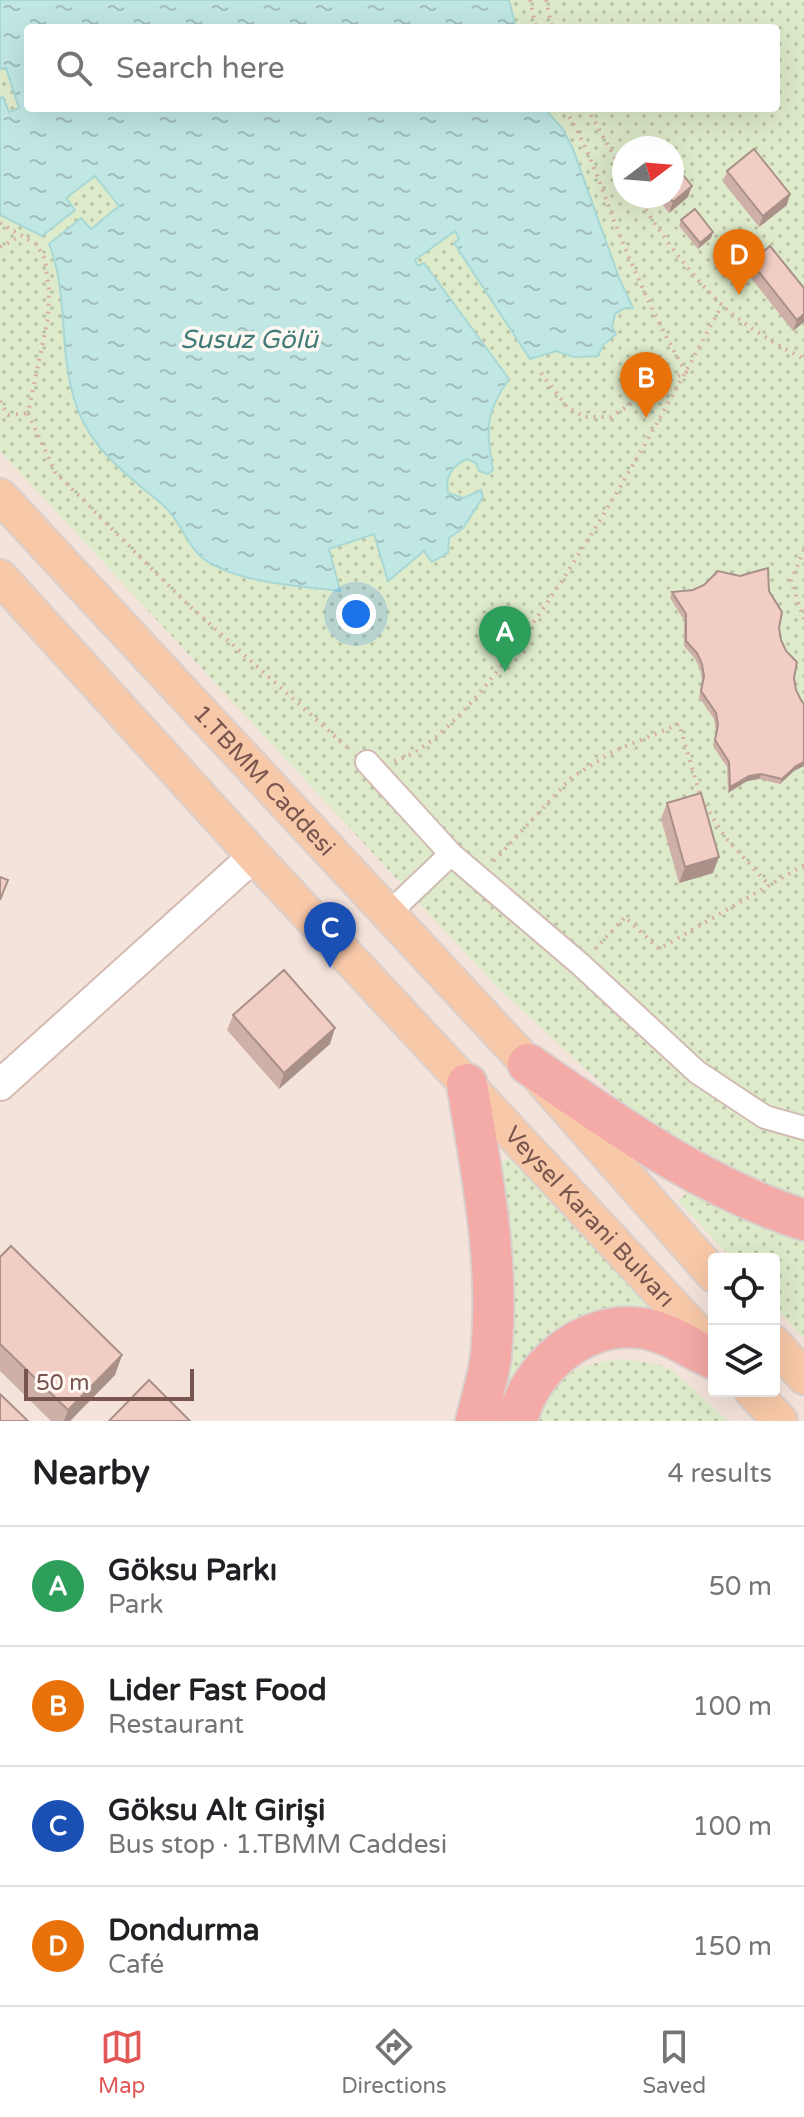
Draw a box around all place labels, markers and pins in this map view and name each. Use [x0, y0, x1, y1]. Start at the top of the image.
pin: D [713, 229, 765, 295]
pin: B [620, 352, 672, 418]
pin: A [479, 606, 531, 672]
pin: C [304, 902, 356, 968]

